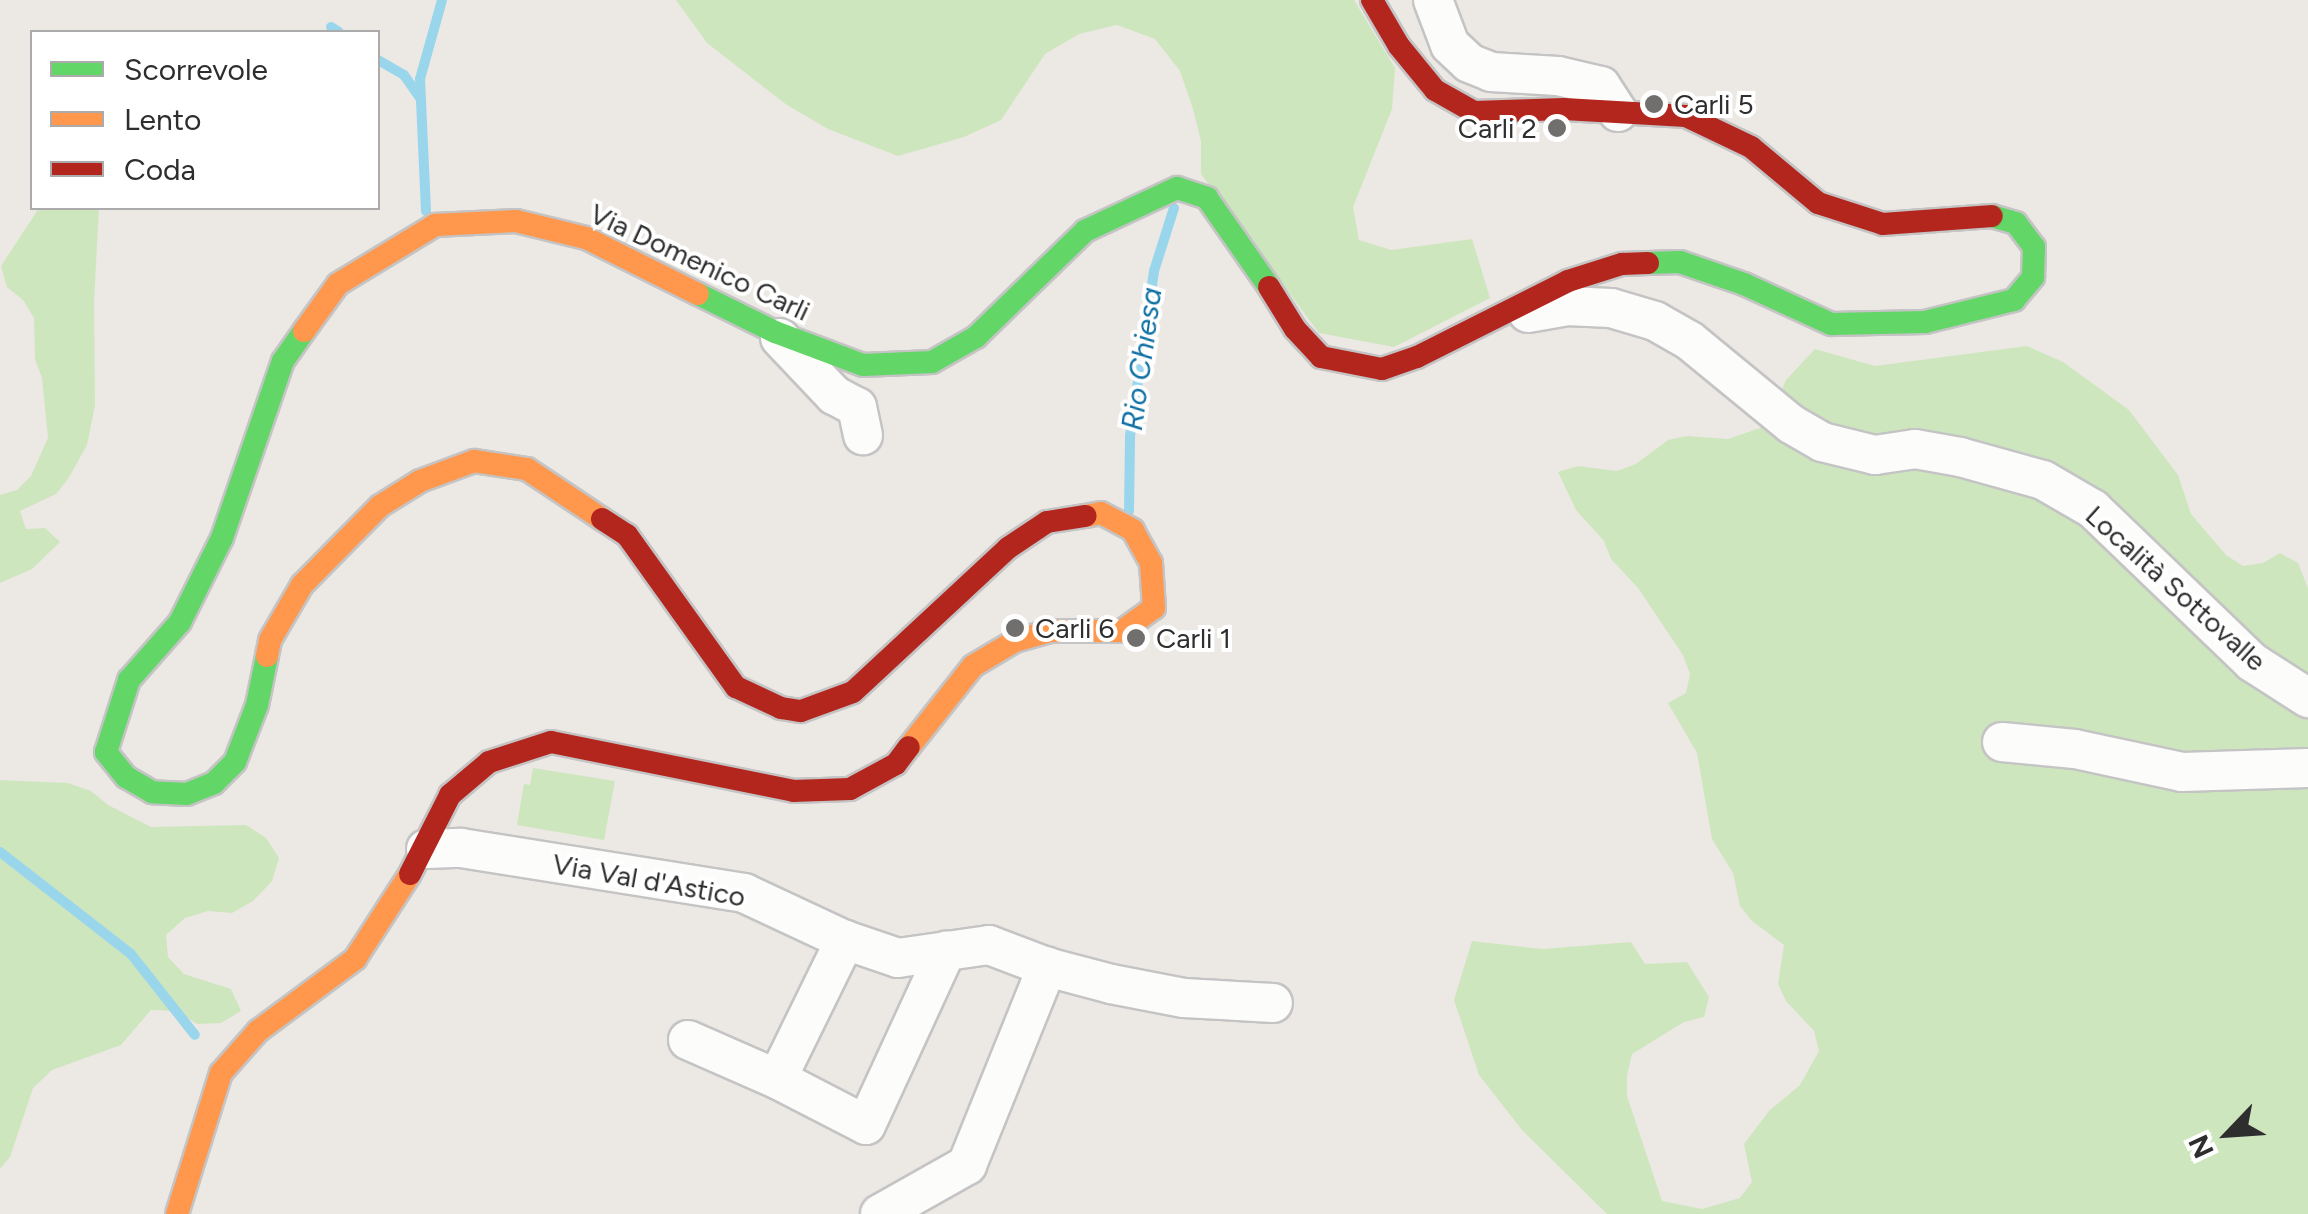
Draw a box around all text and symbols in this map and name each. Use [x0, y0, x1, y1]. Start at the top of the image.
legend [30, 30, 380, 210]
text: Scorrevole [124, 51, 268, 88]
place label: Carli 5 [1674, 87, 1754, 121]
marker: Carli 5 [1643, 93, 1665, 115]
text: Lento [124, 101, 201, 138]
place label: Carli 2 [1458, 111, 1537, 145]
marker: Carli 2 [1546, 117, 1568, 139]
text: Coda [124, 151, 196, 188]
street label: Via Domenico Carli [585, 196, 815, 328]
water label: Rio Chiesa [1114, 285, 1170, 433]
street label: Località Sottovalle [2079, 498, 2273, 678]
place label: Carli 6 [1035, 611, 1114, 645]
marker: Carli 6 [1004, 617, 1026, 639]
place label: Carli 1 [1156, 621, 1231, 655]
marker: Carli 1 [1125, 627, 1147, 649]
street label: Via Val d'Astico [550, 847, 748, 913]
north arrow [2178, 1084, 2278, 1184]
text: N [2181, 1130, 2221, 1164]

